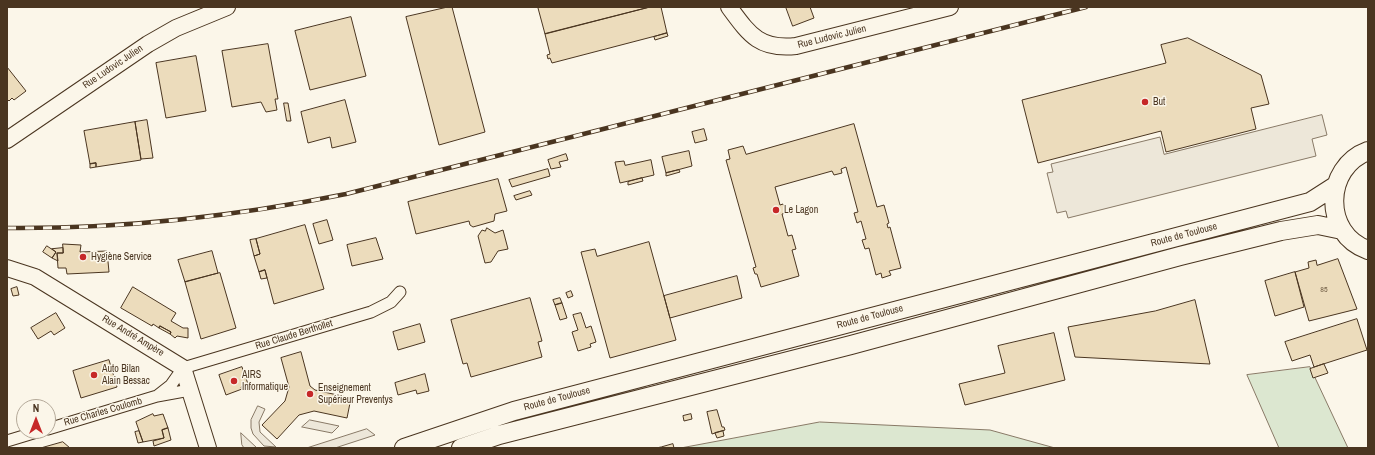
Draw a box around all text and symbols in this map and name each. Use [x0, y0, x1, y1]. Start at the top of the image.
street label: Rue Ludovic Julien [796, 23, 868, 51]
street label: Rue Ludovic Julien [81, 42, 145, 92]
place label: But [1153, 96, 1165, 108]
marker: But [1140, 97, 1150, 107]
place label: Le Lagon [784, 204, 818, 216]
marker: Le Lagon [771, 205, 781, 215]
street label: Route de Toulouse [1149, 220, 1219, 250]
place label: Hygiène Service [91, 251, 152, 263]
marker: Hygiène Service [78, 252, 88, 262]
house number: 85 [1320, 285, 1328, 295]
street label: Route de Toulouse [835, 302, 905, 332]
street label: Rue André Ampère [100, 313, 166, 359]
street label: Rue Claude Berthollet [254, 318, 334, 352]
place label: Auto Bilan Alain Bessac [102, 363, 150, 386]
place label: AIRS Informatique [242, 369, 288, 392]
marker: Auto Bilan Alain Bessac [89, 370, 99, 380]
marker: AIRS Informatique [229, 376, 239, 386]
place label: Enseignement Supérieur Preventys [318, 382, 393, 406]
street label: Route de Toulouse [522, 384, 592, 414]
marker: Enseignement Supérieur Preventys [305, 389, 315, 399]
street label: Rue Charles Coulomb [63, 395, 143, 429]
north arrow [16, 399, 56, 439]
text: N [33, 401, 39, 415]

